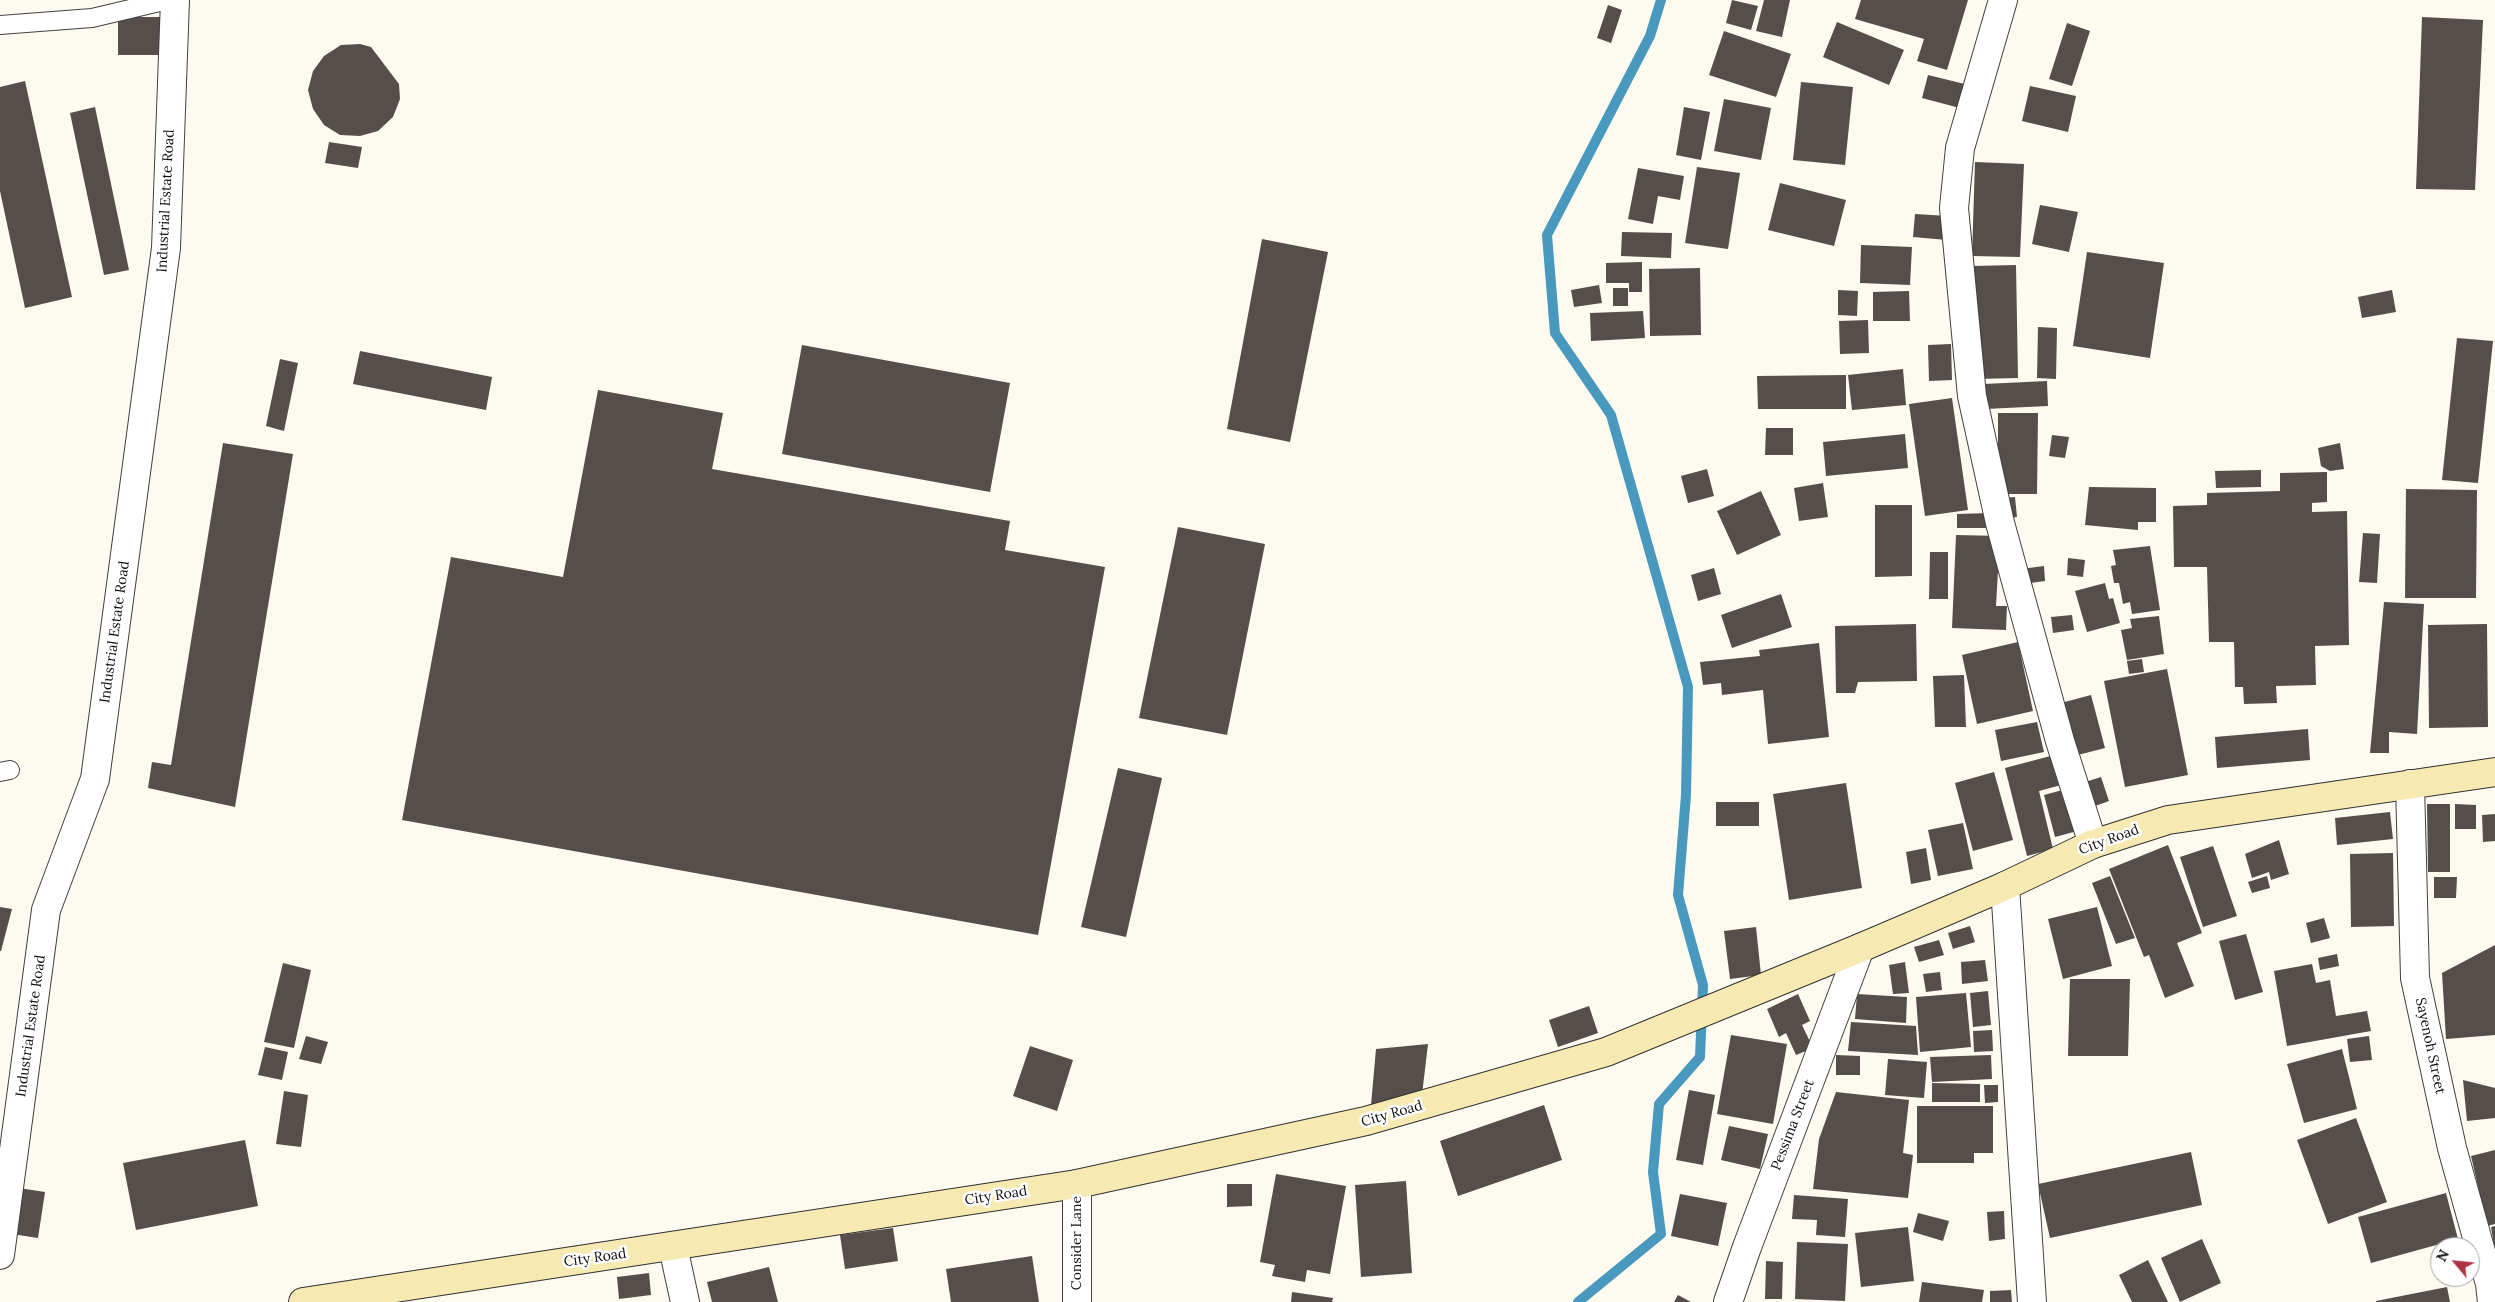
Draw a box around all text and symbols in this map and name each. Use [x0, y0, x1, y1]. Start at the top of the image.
street label: Industrial Estate Road [154, 129, 178, 273]
street label: Industrial Estate Road [97, 560, 133, 704]
street label: City Road [2077, 821, 2141, 859]
street label: Industrial Estate Road [13, 954, 49, 1098]
street label: Sayenoh Street [2412, 996, 2448, 1096]
street label: Pessima Street [1768, 1077, 1818, 1173]
street label: City Road [1359, 1097, 1425, 1131]
street label: City Road [964, 1183, 1028, 1209]
street label: Consider Lane [1069, 1196, 1085, 1290]
north arrow [2430, 1237, 2480, 1287]
street label: City Road [563, 1245, 627, 1271]
text: N [2432, 1246, 2453, 1264]

